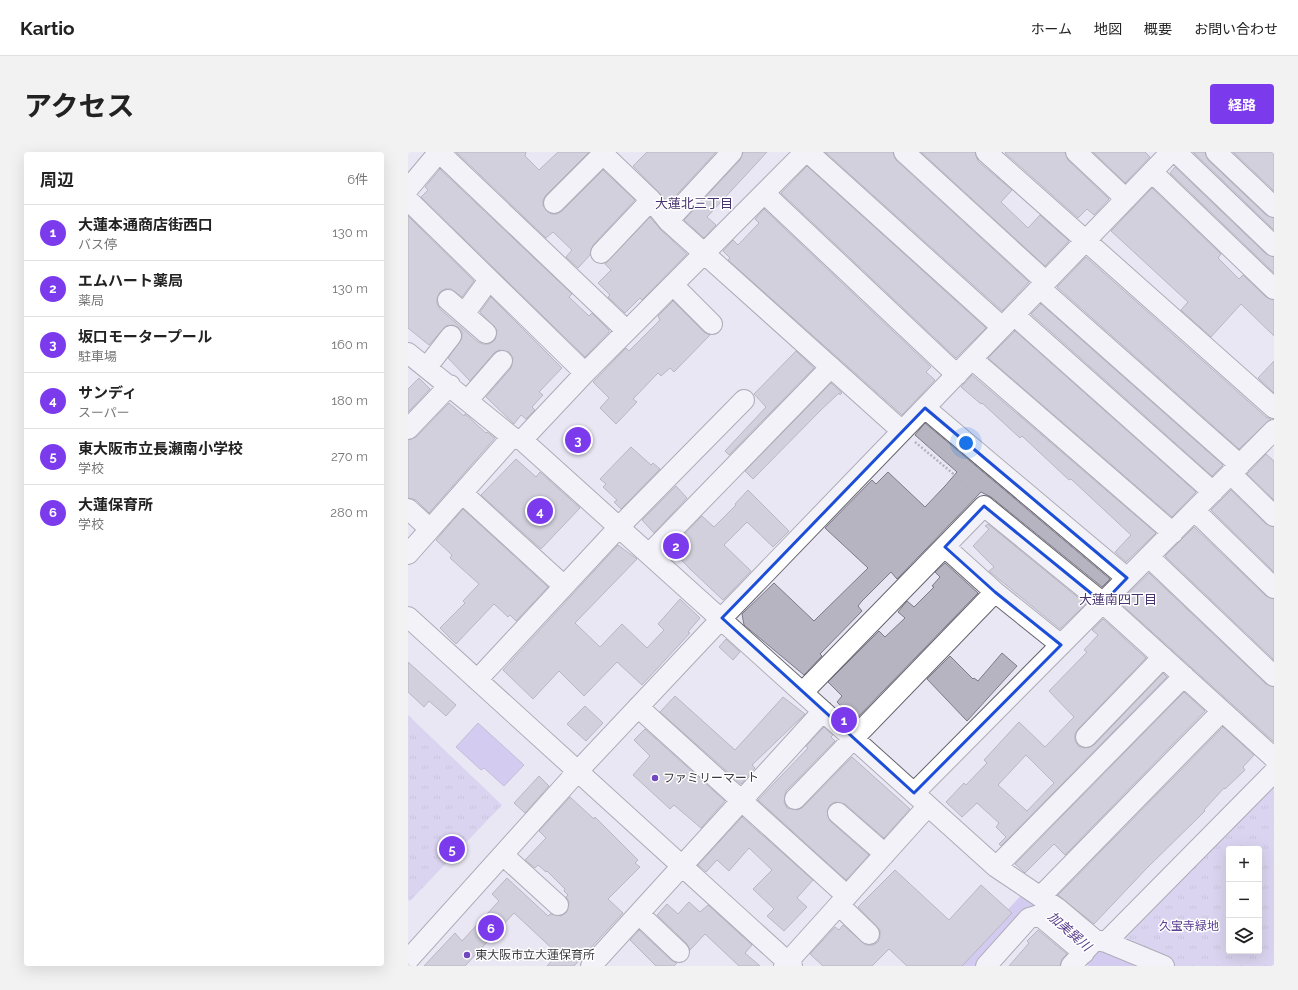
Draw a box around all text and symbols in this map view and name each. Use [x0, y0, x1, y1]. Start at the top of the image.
text: Kartio [20, 17, 75, 39]
text: ホーム [1030, 21, 1072, 37]
text: 地図 [1094, 21, 1122, 37]
text: 概要 [1144, 21, 1172, 37]
text: お問い合わせ [1194, 21, 1278, 37]
button: 経路 [1210, 84, 1274, 124]
text: アクセス [24, 90, 135, 123]
text: 周辺 [40, 170, 74, 190]
text: 6件 [347, 172, 368, 187]
district label: 大蓮北三丁目 [655, 196, 733, 211]
text: 大蓮本通商店街西口 [78, 216, 213, 234]
text: 1 [50, 225, 56, 240]
text: 130 m [332, 225, 368, 240]
text: バス停 [78, 237, 117, 252]
text: エムハート薬局 [78, 272, 183, 290]
text: 2 [49, 281, 57, 296]
text: 130 m [332, 281, 368, 296]
text: 薬局 [78, 293, 104, 308]
text: 坂口モータープール [78, 328, 212, 346]
text: 3 [49, 337, 57, 352]
text: 160 m [331, 337, 368, 352]
text: 駐車場 [78, 349, 117, 364]
text: サンディ [78, 384, 137, 402]
text: 4 [49, 393, 57, 408]
text: 180 m [332, 393, 368, 408]
text: スーパー [78, 405, 130, 420]
pin: 3 [565, 425, 591, 455]
your location [956, 433, 976, 453]
text: 東大阪市立長瀬南小学校 [78, 440, 243, 458]
text: 5 [49, 449, 57, 464]
text: 270 m [331, 449, 368, 464]
text: 学校 [78, 461, 104, 476]
text: 大蓮保育所 [78, 496, 153, 514]
pin: 4 [527, 496, 553, 526]
text: 6 [49, 505, 57, 520]
text: 280 m [330, 505, 368, 520]
text: 学校 [78, 517, 104, 532]
pin: 2 [663, 531, 689, 561]
district label: 大蓮南四丁目 [1079, 592, 1157, 607]
pin: 1 [831, 705, 857, 735]
place label: ファミリーマート [663, 771, 759, 785]
marker: ファミリーマート [650, 773, 660, 783]
pin: 5 [439, 834, 465, 864]
map controls [1226, 846, 1262, 954]
button: + [1226, 846, 1262, 882]
button: − [1226, 882, 1262, 918]
water label: 加美巽川 [1045, 909, 1096, 955]
pin: 6 [478, 913, 504, 943]
button: layers [1226, 918, 1262, 954]
park label: 久宝寺緑地 [1159, 919, 1219, 933]
place label: 東大阪市立大蓮保育所 [475, 948, 595, 962]
marker: 東大阪市立大蓮保育所 [462, 950, 472, 960]

